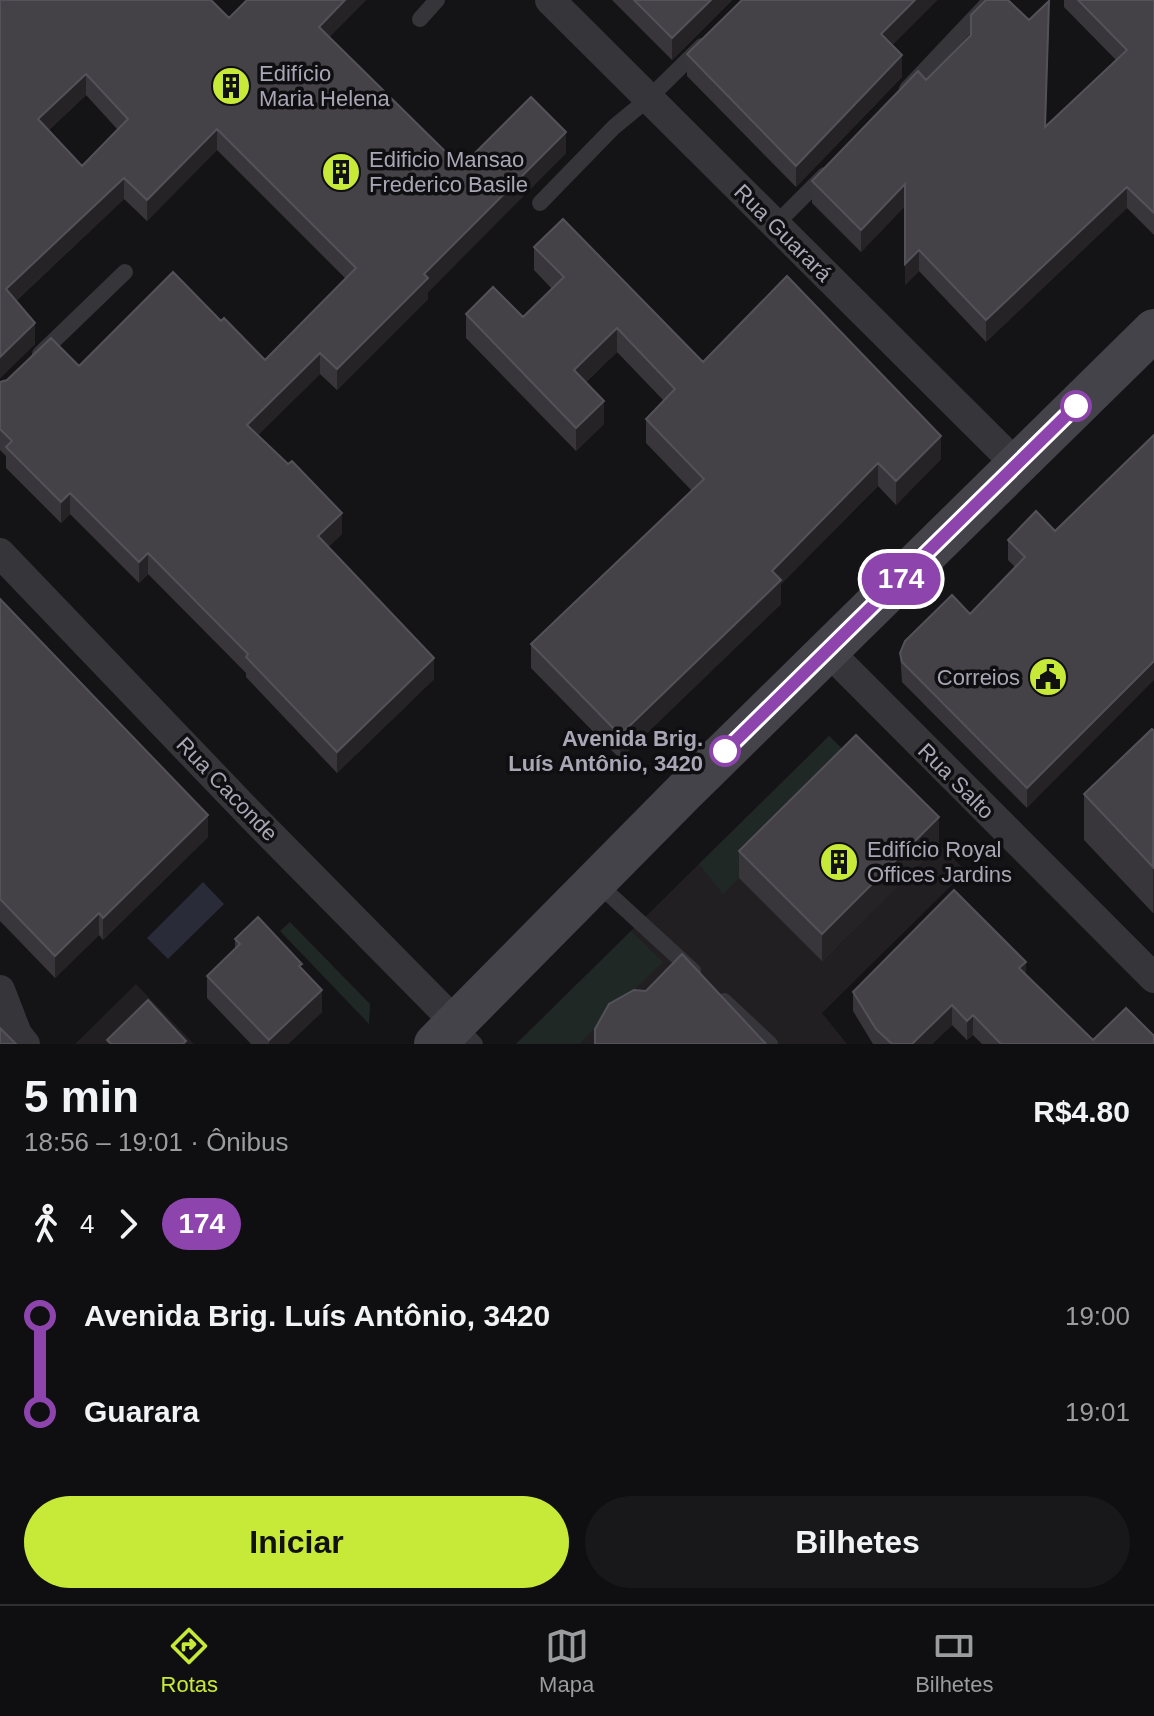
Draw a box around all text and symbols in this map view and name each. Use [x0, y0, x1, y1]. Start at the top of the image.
place label: Edifício Maria Helena [259, 61, 391, 111]
building icon: Edifício Maria Helena [210, 65, 252, 107]
place label: Edificio Mansao Frederico Basile [369, 147, 528, 197]
building icon: Edificio Mansao Frederico Basile [320, 151, 362, 193]
street label: Rua Guarará [729, 179, 837, 287]
unlabelled marker [1061, 391, 1091, 421]
line badge: 174 [855, 553, 947, 605]
text: 174 [878, 563, 924, 594]
public building icon: Correios [1027, 656, 1069, 698]
place label: Correios [937, 665, 1020, 690]
place label: Avenida Brig. Luís Antônio, 3420 [508, 726, 703, 776]
street label: Rua Caconde [171, 732, 283, 846]
marker: Avenida Brig. Luís Antônio, 3420 [710, 736, 740, 766]
street label: Rua Salto [913, 738, 999, 824]
place label: Edifício Royal Offices Jardins [867, 837, 1012, 887]
building icon: Edifício Royal Offices Jardins [818, 841, 860, 883]
text: 5 min [24, 1072, 139, 1121]
text: R$4.80 [1033, 1095, 1130, 1128]
text: 18:56 – 19:01 · Ônibus [24, 1127, 289, 1157]
icon: walk [24, 1202, 68, 1246]
icon: forward [106, 1202, 150, 1246]
text: 174 [178, 1208, 225, 1239]
text: 4 [80, 1209, 94, 1239]
text: Avenida Brig. Luís Antônio, 3420 [84, 1299, 550, 1332]
text: 19:00 [1065, 1301, 1130, 1331]
text: Guarara [84, 1395, 199, 1428]
text: 19:01 [1065, 1397, 1130, 1427]
button: Iniciar [24, 1496, 569, 1588]
button: Bilhetes [585, 1496, 1130, 1588]
tab: Rotas [161, 1624, 218, 1698]
tab: Mapa [539, 1624, 594, 1698]
tab: Bilhetes [915, 1624, 993, 1698]

